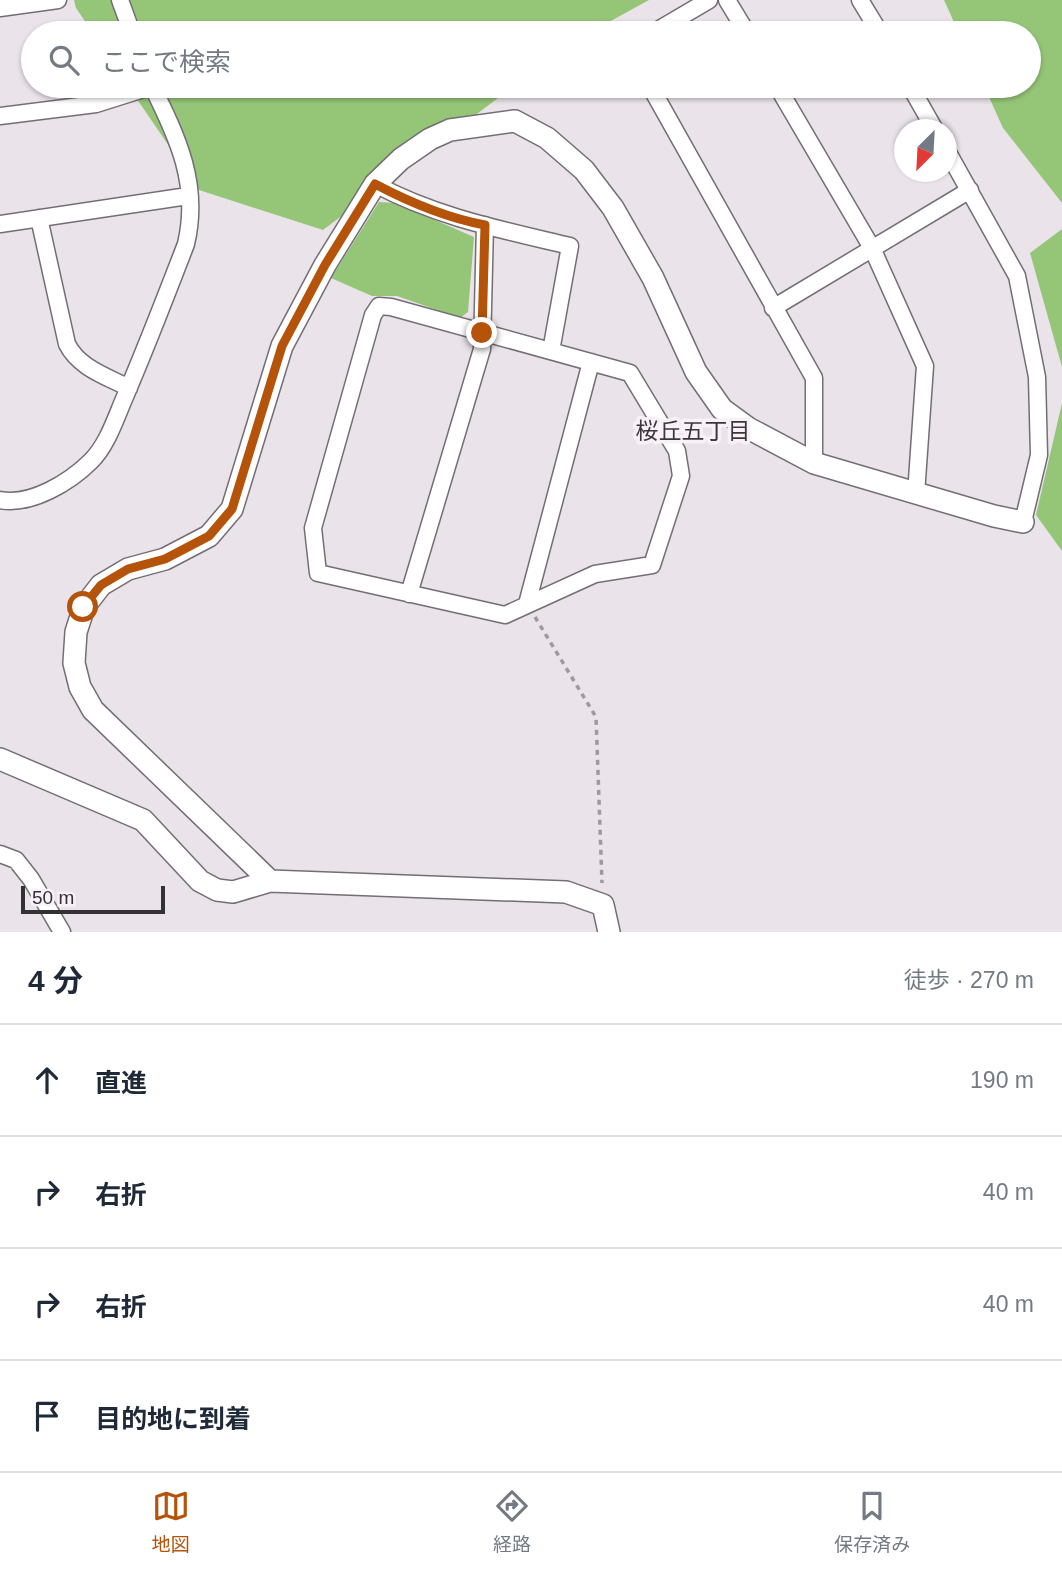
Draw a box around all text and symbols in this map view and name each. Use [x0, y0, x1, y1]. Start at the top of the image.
search box [21, 21, 1041, 98]
icon: search [45, 41, 83, 79]
text: ここで検索 [101, 47, 231, 77]
north arrow [894, 119, 957, 182]
route end [466, 317, 497, 348]
district label: 桜丘五丁目 [636, 418, 751, 444]
route start [67, 591, 98, 622]
scale bar [21, 883, 164, 915]
text: 50 m [32, 887, 74, 908]
text: 4 分 [28, 964, 83, 997]
text: 徒歩 · 270 m [904, 967, 1034, 993]
icon: ahead [28, 1061, 66, 1099]
text: 190 m [970, 1067, 1034, 1093]
text: 直進 [95, 1068, 147, 1098]
icon: right [28, 1173, 66, 1211]
text: 40 m [983, 1179, 1034, 1205]
text: 右折 [95, 1180, 147, 1210]
icon: right [28, 1285, 66, 1323]
text: 40 m [983, 1291, 1034, 1317]
text: 右折 [95, 1292, 147, 1322]
icon: arrive [28, 1397, 66, 1435]
text: 目的地に到着 [95, 1404, 251, 1434]
tab: 地図 [152, 1487, 190, 1556]
tab: 経路 [493, 1487, 531, 1556]
tab: 保存済み [834, 1487, 910, 1556]

